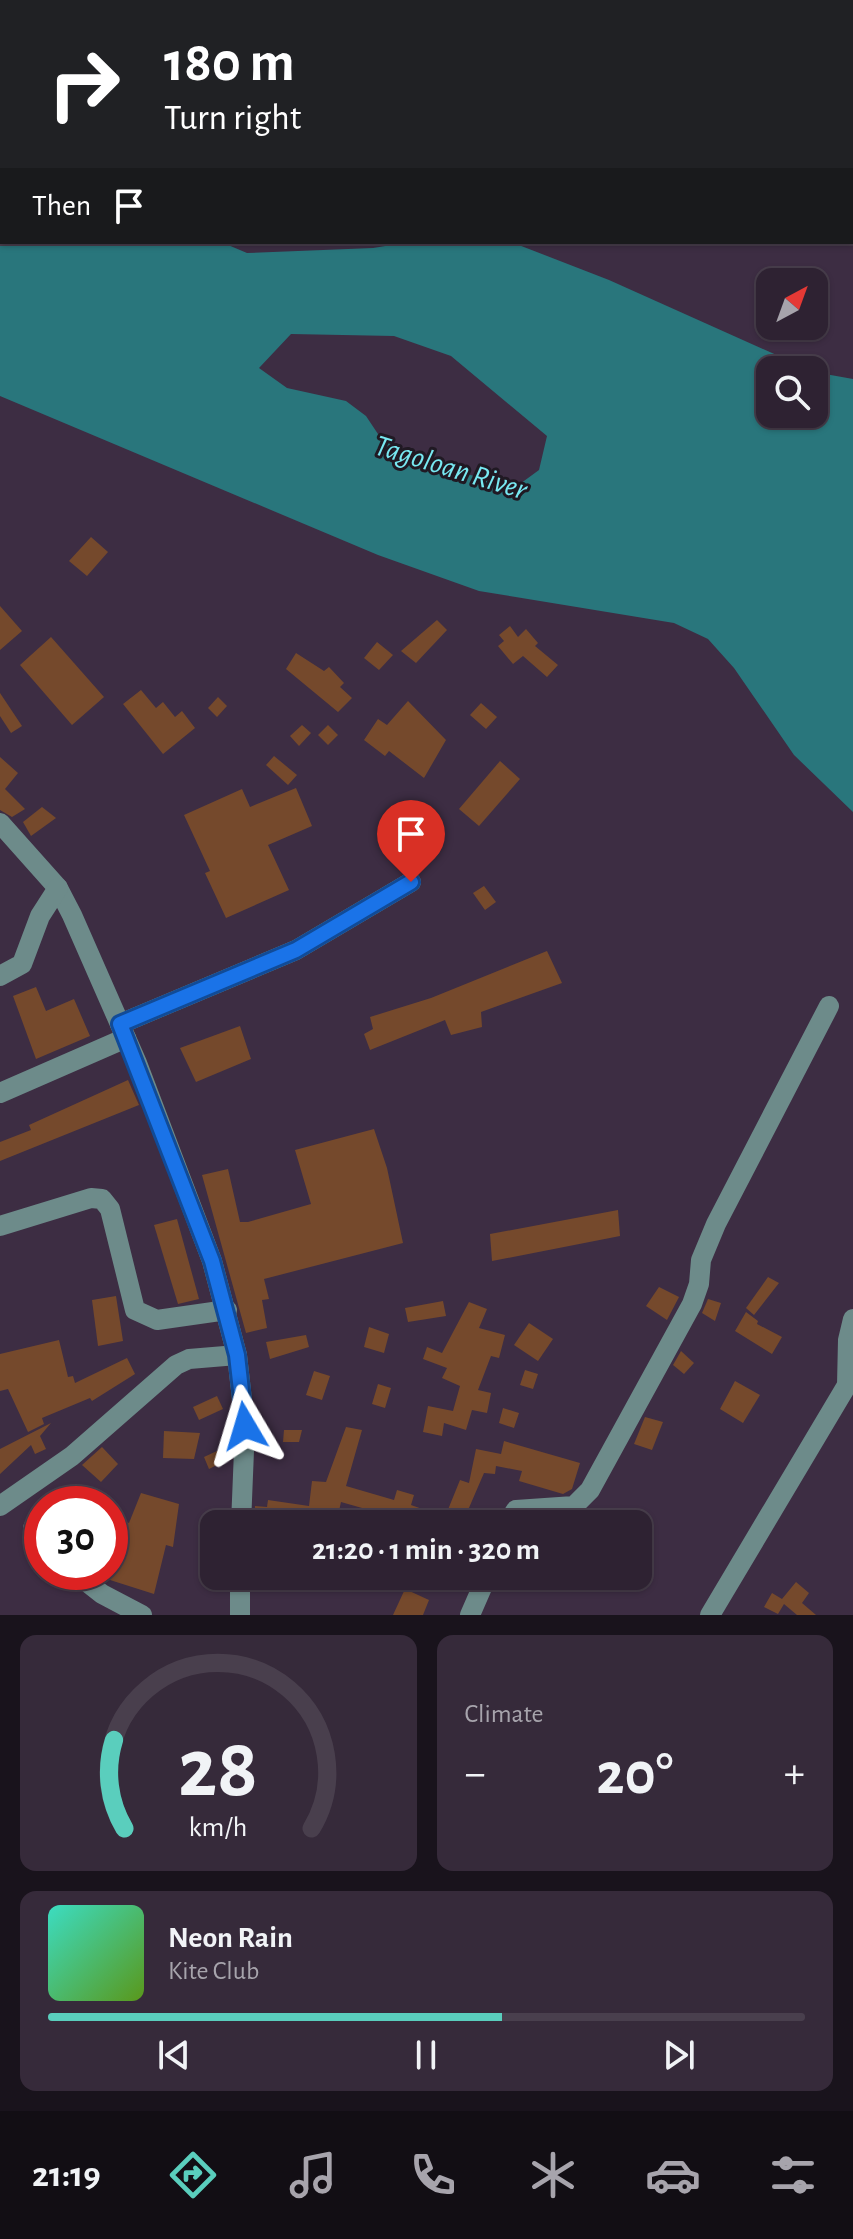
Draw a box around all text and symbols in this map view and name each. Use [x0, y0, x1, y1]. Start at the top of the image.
icon: right [32, 32, 136, 136]
text: 180 m [164, 35, 295, 91]
text: Turn right [164, 100, 301, 136]
icon: arrive [107, 184, 151, 228]
text: Then [32, 191, 91, 221]
north arrow [756, 268, 828, 340]
map controls [756, 268, 828, 428]
button: search [756, 356, 828, 428]
water label: Tagoloan River [371, 431, 532, 506]
pin [377, 800, 445, 882]
icon: arrive [389, 812, 433, 856]
position arrow [203, 1384, 287, 1468]
speed limit sign: 30 [24, 1486, 128, 1590]
text: 21:20 · 1 min · 320 m [312, 1535, 540, 1565]
text: Climate [465, 1701, 543, 1727]
text: 28 [178, 1728, 258, 1812]
text: 20° [596, 1745, 673, 1805]
text: − [465, 1752, 486, 1796]
text: + [784, 1752, 805, 1796]
text: km/h [189, 1813, 248, 1842]
text: Neon Rain [168, 1923, 293, 1953]
text: Kite Club [168, 1958, 259, 1984]
icon: previous [152, 2033, 196, 2077]
icon: pause [404, 2033, 448, 2077]
icon: next [657, 2033, 701, 2077]
icon: directions [165, 2147, 221, 2203]
icon: music [285, 2147, 341, 2203]
icon: phone [405, 2147, 461, 2203]
icon: climate [525, 2147, 581, 2203]
icon: car [645, 2147, 701, 2203]
icon: filters [765, 2147, 821, 2203]
text: 21:19 [32, 2157, 101, 2193]

